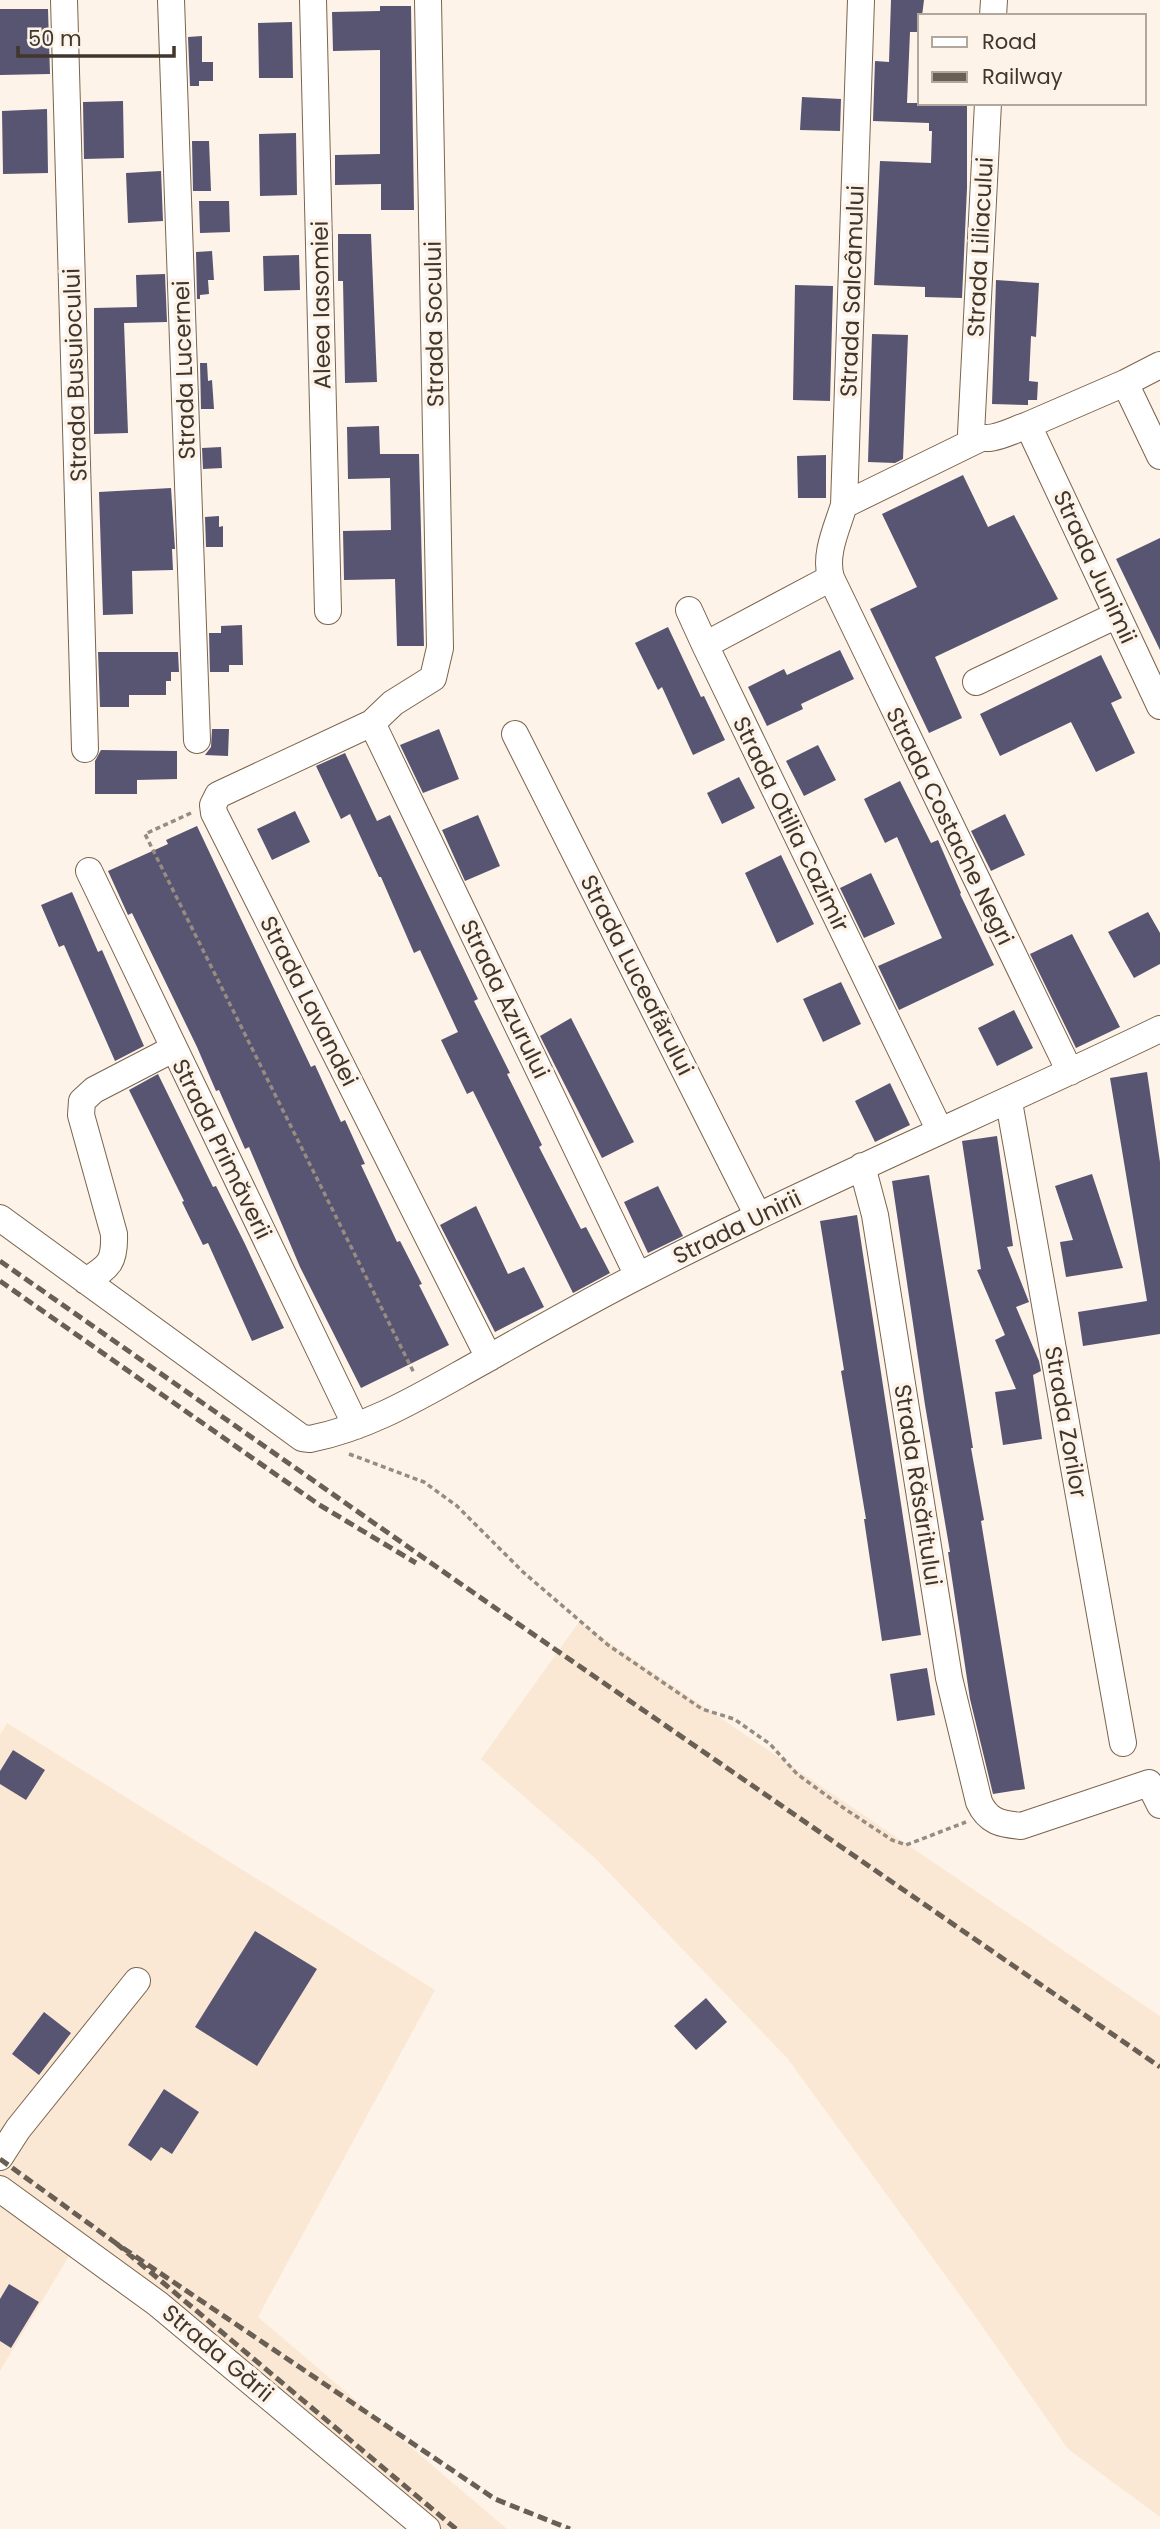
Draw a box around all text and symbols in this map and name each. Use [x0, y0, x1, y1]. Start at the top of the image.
scale bar [18, 14, 173, 58]
legend [918, 14, 1146, 105]
text: 50 m [28, 24, 82, 53]
text: Road [982, 27, 1037, 56]
text: Railway [982, 62, 1063, 91]
street label: Strada Liliacului [959, 156, 1001, 338]
street label: Strada Salcâmului [832, 185, 872, 397]
street label: Aleea Iasomiei [304, 220, 338, 390]
street label: Strada Socului [417, 241, 451, 407]
street label: Strada Busuiocului [55, 268, 95, 482]
street label: Strada Lucernei [165, 280, 203, 460]
street label: Strada Junimii [1046, 485, 1144, 649]
street label: Strada Costache Negri [878, 702, 1022, 950]
street label: Strada Otilia Cazimir [725, 711, 857, 937]
street label: Strada Luceafǎrului [572, 869, 702, 1081]
street label: Strada Lavandei [252, 910, 366, 1092]
street label: Strada Azurului [453, 914, 557, 1084]
street label: Strada Primăverii [164, 1053, 280, 1245]
street label: Strada Unirii [667, 1182, 807, 1272]
street label: Strada Zorilor [1037, 1344, 1095, 1500]
street label: Strada Răsăritului [886, 1382, 950, 1588]
street label: Strada Gării [155, 2297, 281, 2409]

